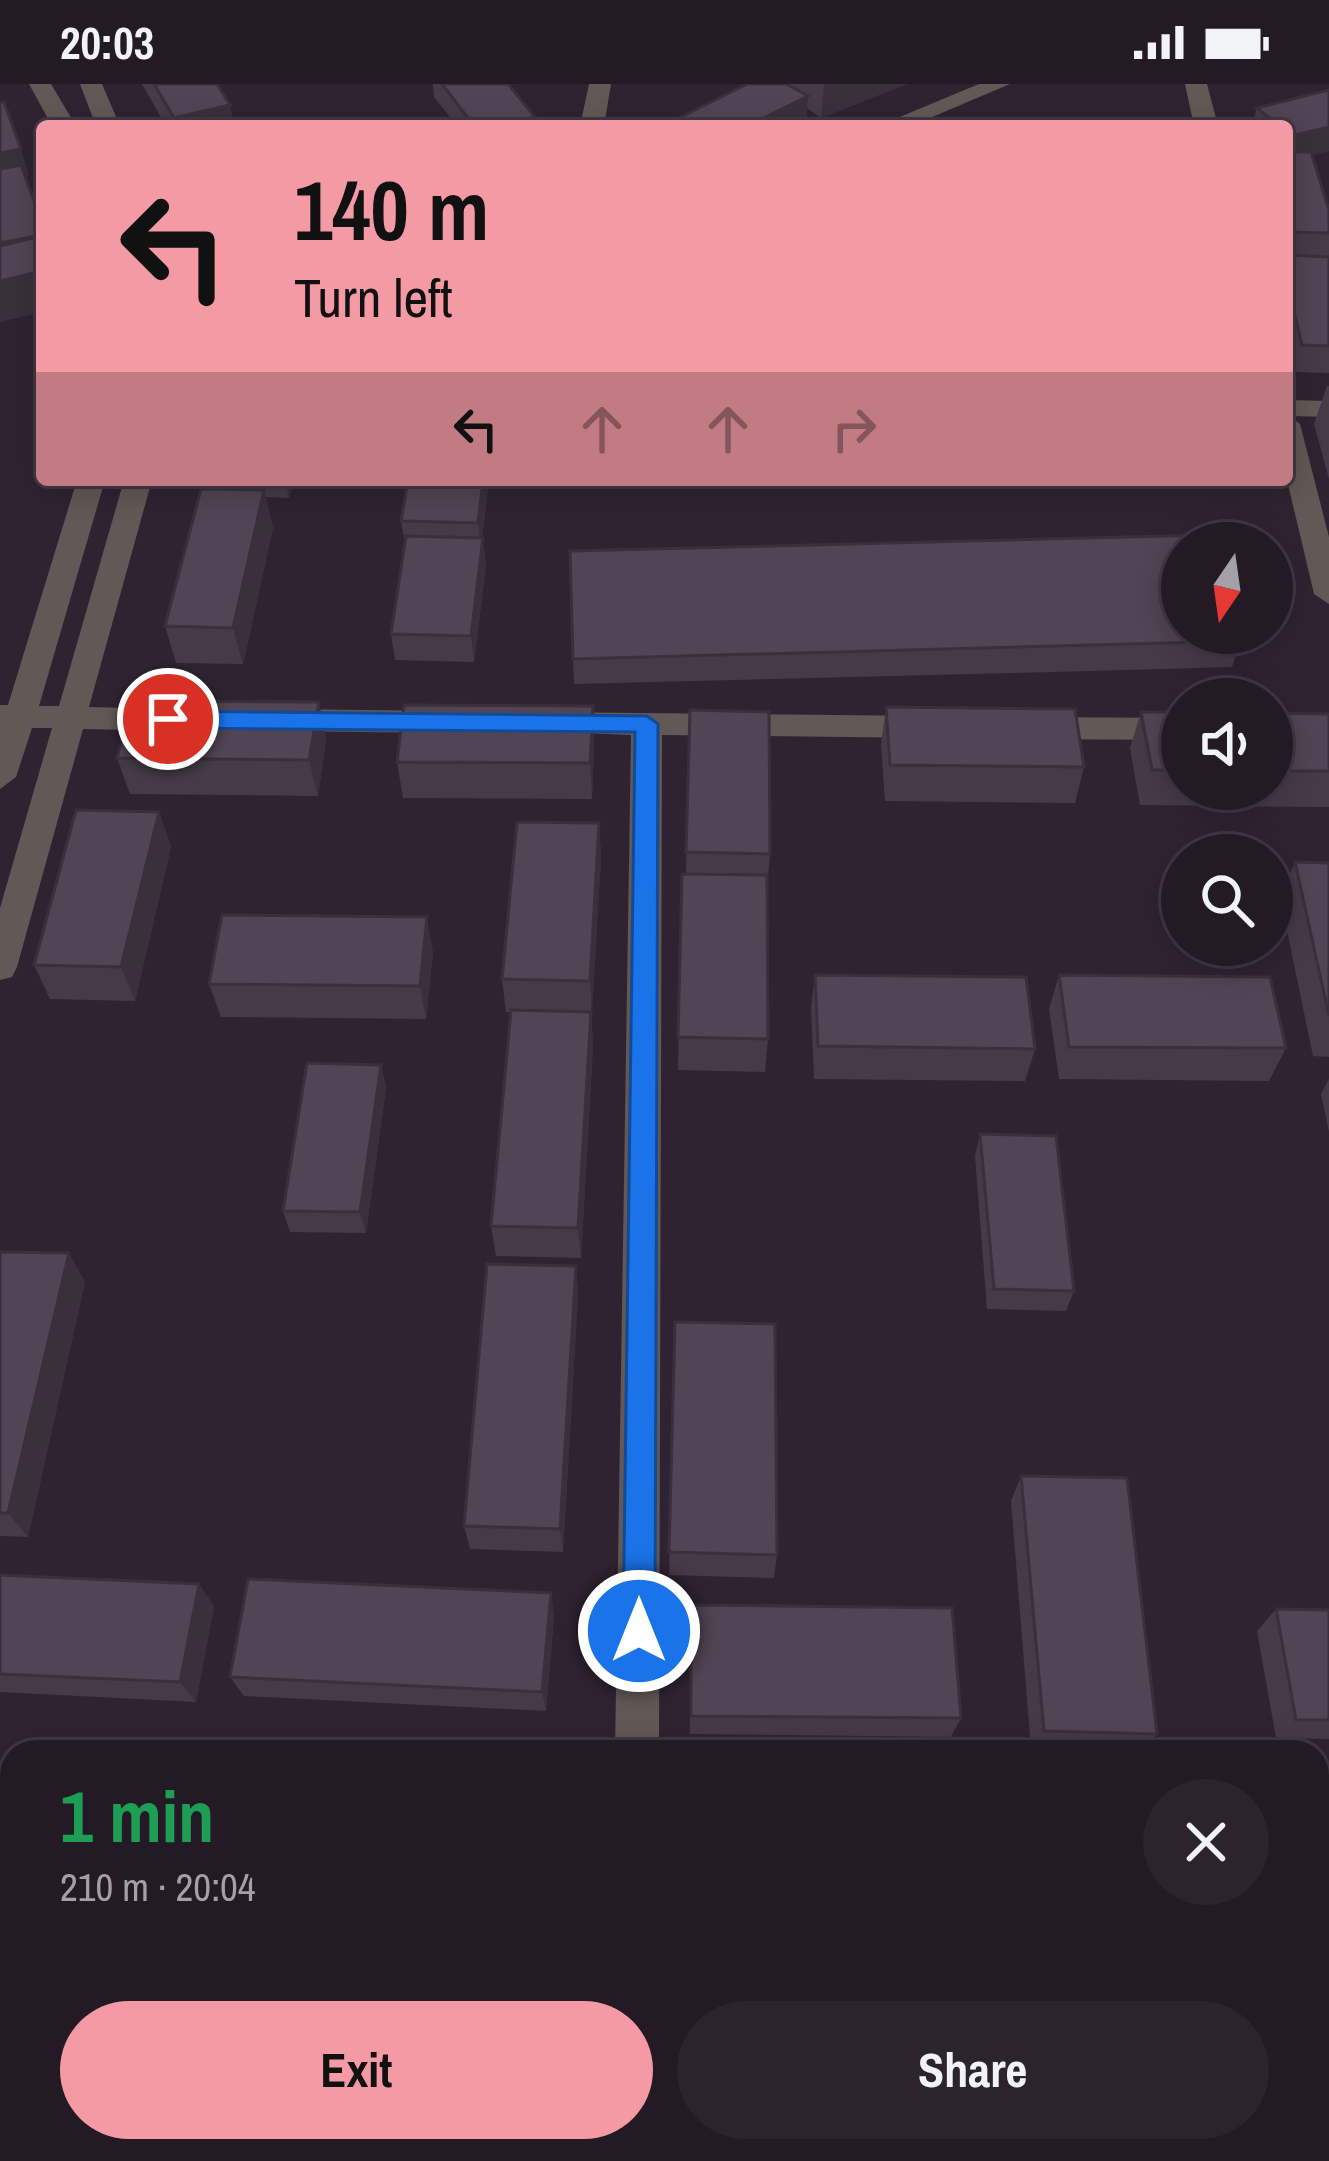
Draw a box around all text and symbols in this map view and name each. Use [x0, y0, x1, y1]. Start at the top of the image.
text: 20:03 [60, 12, 154, 73]
text: 140 m [294, 153, 489, 266]
icon: left [96, 168, 252, 324]
text: Turn left [294, 261, 453, 334]
icon: left [443, 396, 509, 462]
icon: ahead [569, 396, 635, 462]
icon: ahead [695, 396, 761, 462]
icon: right [821, 396, 887, 462]
north arrow [1161, 522, 1293, 654]
map controls [1161, 522, 1293, 966]
pin [117, 668, 219, 770]
button: sound [1161, 678, 1293, 810]
icon: arrive [135, 686, 201, 752]
button: search [1161, 834, 1293, 966]
position arrow [576, 1568, 702, 1694]
text: 1 min [60, 1767, 214, 1864]
button: close [1143, 1779, 1269, 1905]
text: 210 m · 20:04 [60, 1861, 256, 1913]
button: Exit [60, 2001, 653, 2139]
button: Share [677, 2001, 1269, 2139]

